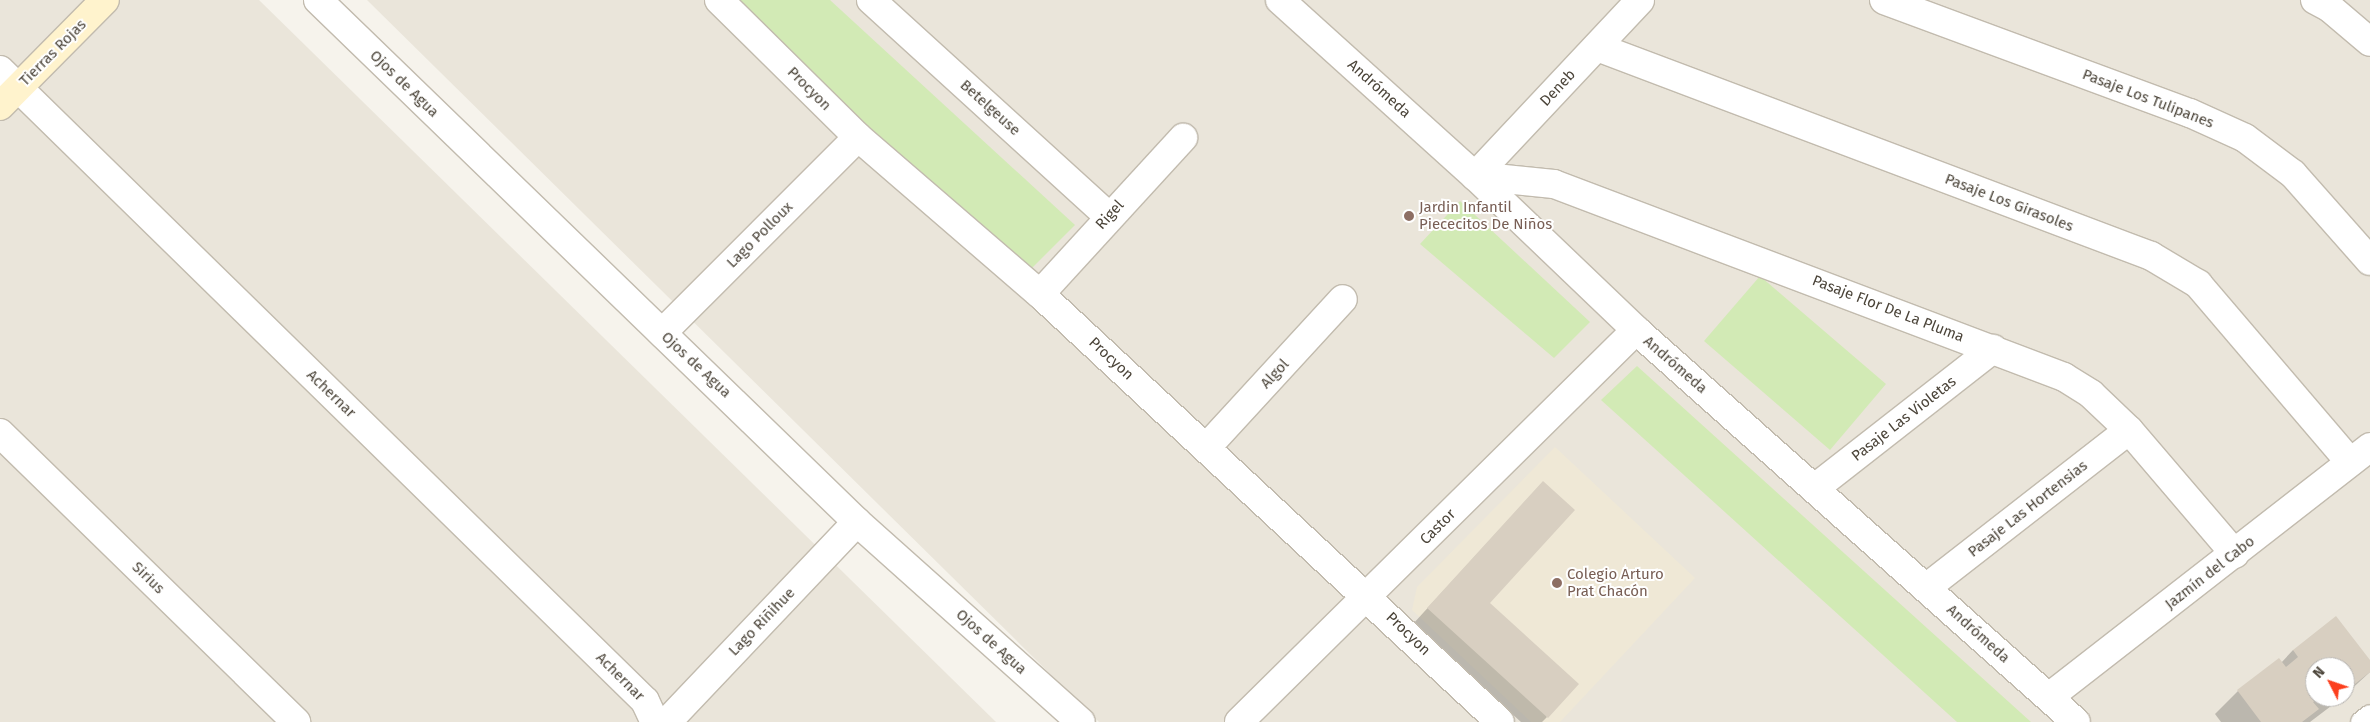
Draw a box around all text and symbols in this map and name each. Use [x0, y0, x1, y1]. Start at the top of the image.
street label: Tierras Rojas [16, 16, 90, 90]
street label: Ojos de Agua [366, 47, 442, 121]
street label: Andrómeda [1344, 56, 1414, 122]
street label: Procyon [783, 63, 835, 115]
street label: Deneb [1537, 66, 1579, 110]
street label: Pasaje Los Tulipanes [2080, 66, 2216, 132]
street label: Betelgeuse [956, 76, 1024, 140]
street label: Pasaje Los Girasoles [1942, 170, 2076, 236]
street label: Rigel [1092, 197, 1128, 233]
street label: Lago Polloux [723, 198, 797, 272]
place label: Jardin Infantil Piececitos De Niños [1419, 198, 1552, 233]
marker: Jardin Infantil Piececitos De Niños [1403, 210, 1415, 222]
street label: Pasaje Flor De La Pluma [1810, 272, 1966, 346]
street label: Ojos de Agua [657, 328, 735, 402]
street label: Andrómeda [1639, 332, 1711, 398]
street label: Procyon [1085, 334, 1137, 384]
street label: Algol [1257, 356, 1293, 392]
street label: Achernar [303, 366, 359, 422]
street label: Pasaje Las Violetas [1848, 373, 1960, 465]
street label: Pasaje Las Hortensias [1965, 457, 2091, 561]
street label: Castor [1416, 505, 1460, 549]
street label: Jazmín del Cabo [2162, 532, 2258, 614]
street label: Sirius [128, 558, 168, 598]
place label: Colegio Arturo Prat Chacón [1567, 565, 1664, 600]
marker: Colegio Arturo Prat Chacón [1551, 577, 1563, 589]
street label: Lago Riñihue [725, 584, 799, 660]
street label: Andrómeda [1943, 601, 2013, 667]
street label: Ojos de Agua [952, 606, 1030, 678]
street label: Procyon [1382, 609, 1434, 659]
street label: Achernar [592, 649, 648, 705]
north arrow [2305, 657, 2355, 707]
text: N [2310, 663, 2329, 682]

